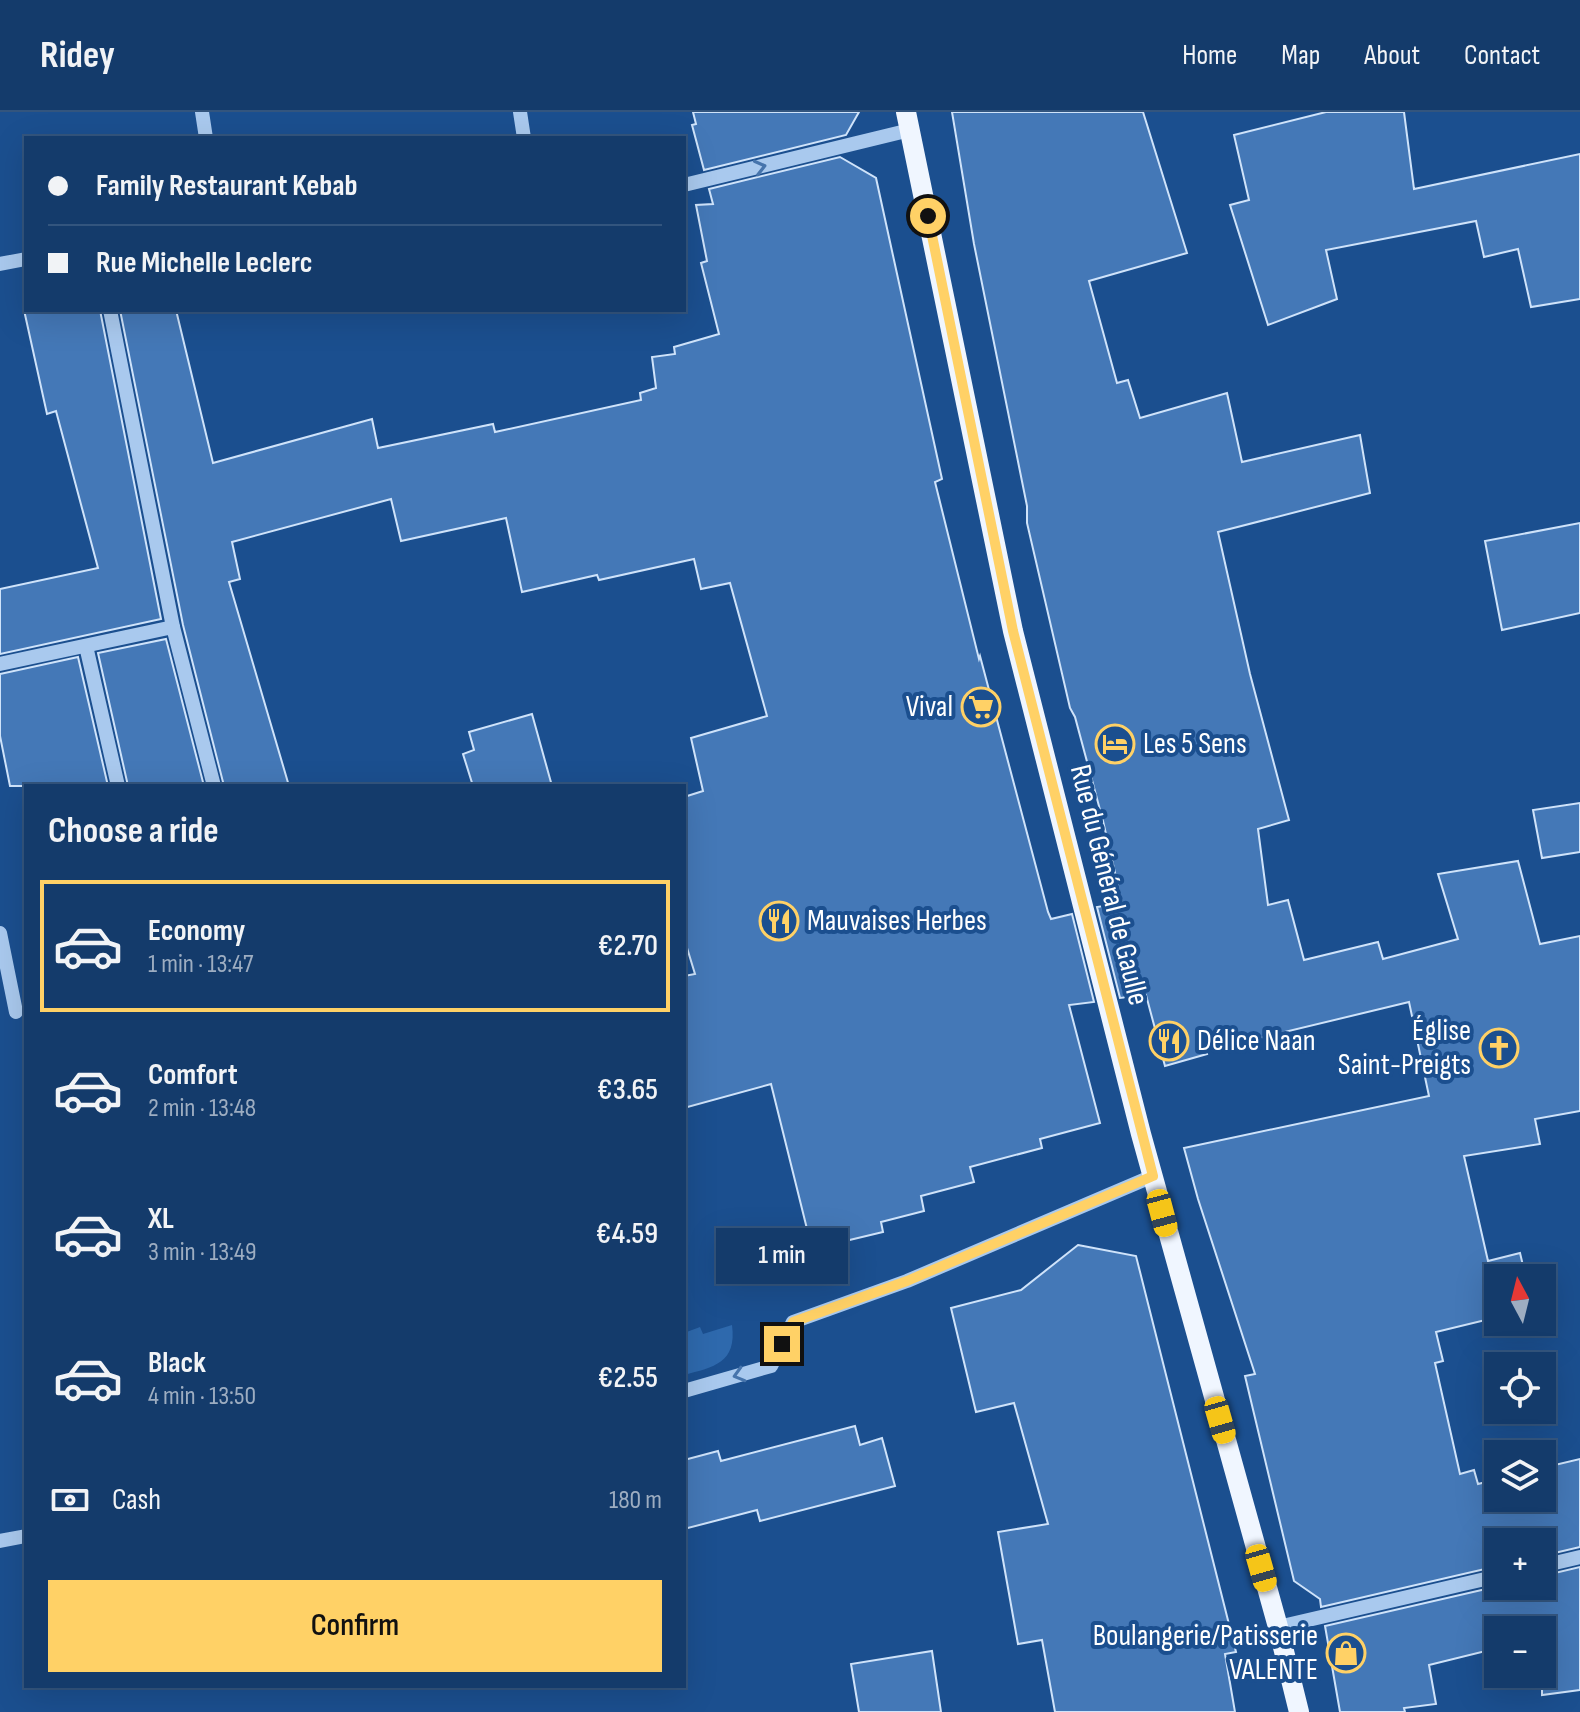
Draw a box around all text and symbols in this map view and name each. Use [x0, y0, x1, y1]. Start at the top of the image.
text: Ridey [40, 33, 115, 78]
text: Home [1182, 39, 1237, 72]
text: Map [1281, 39, 1320, 72]
text: About [1364, 39, 1420, 72]
text: Contact [1464, 39, 1540, 72]
one-way arrow [752, 160, 766, 177]
text: Family Restaurant Kebab [96, 168, 358, 204]
route start [910, 198, 946, 234]
text: Rue Michelle Leclerc [96, 245, 312, 281]
supermarket icon: Vival [960, 686, 1002, 728]
place label: Vival [906, 689, 953, 725]
hotel icon: Les 5 Sens [1094, 723, 1136, 765]
place label: Les 5 Sens [1143, 726, 1247, 762]
street label: Rue du Général de Gaulle [1062, 761, 1156, 1009]
text: Choose a ride [48, 810, 219, 853]
restaurant icon: Mauvaises Herbes [758, 900, 800, 942]
place label: Mauvaises Herbes [807, 903, 987, 939]
icon: car [52, 910, 124, 982]
text: Economy [148, 913, 245, 949]
text: €2.70 [598, 928, 658, 964]
text: 1 min · 13:47 [148, 949, 253, 980]
place label: Église Saint-Preigts [1338, 1013, 1471, 1083]
restaurant icon: Délice Naan [1148, 1020, 1190, 1062]
place label: Délice Naan [1197, 1023, 1316, 1059]
church icon: Église Saint-Preigts [1478, 1027, 1520, 1069]
icon: car [52, 1054, 124, 1126]
text: Comfort [148, 1057, 238, 1093]
text: €3.65 [597, 1072, 658, 1108]
text: 2 min · 13:48 [148, 1093, 256, 1124]
car [1144, 1187, 1180, 1239]
icon: car [52, 1198, 124, 1270]
text: XL [148, 1201, 174, 1237]
text: €4.59 [596, 1216, 658, 1252]
callout: 1 min [716, 1228, 848, 1284]
text: 3 min · 13:49 [148, 1237, 256, 1268]
text: 1 min [758, 1240, 806, 1271]
north arrow [1484, 1264, 1556, 1336]
map controls [1484, 1264, 1556, 1688]
route end [764, 1326, 800, 1362]
icon: car [52, 1342, 124, 1414]
text: Black [148, 1345, 206, 1381]
button: locate [1484, 1352, 1556, 1424]
text: €2.55 [598, 1360, 658, 1396]
one-way arrow [733, 1366, 747, 1382]
text: 4 min · 13:50 [148, 1381, 256, 1412]
car [1202, 1394, 1238, 1446]
button: layers [1484, 1440, 1556, 1512]
icon: cash [48, 1478, 92, 1522]
text: Cash [112, 1482, 161, 1518]
text: 180 m [609, 1485, 662, 1516]
button: + [1484, 1528, 1556, 1600]
car [1243, 1542, 1279, 1594]
button: Confirm [48, 1580, 662, 1672]
button: − [1484, 1616, 1556, 1688]
place label: Boulangerie/Patisserie VALENTE [1093, 1618, 1318, 1688]
shop icon: Boulangerie/Patisserie VALENTE [1325, 1632, 1367, 1674]

